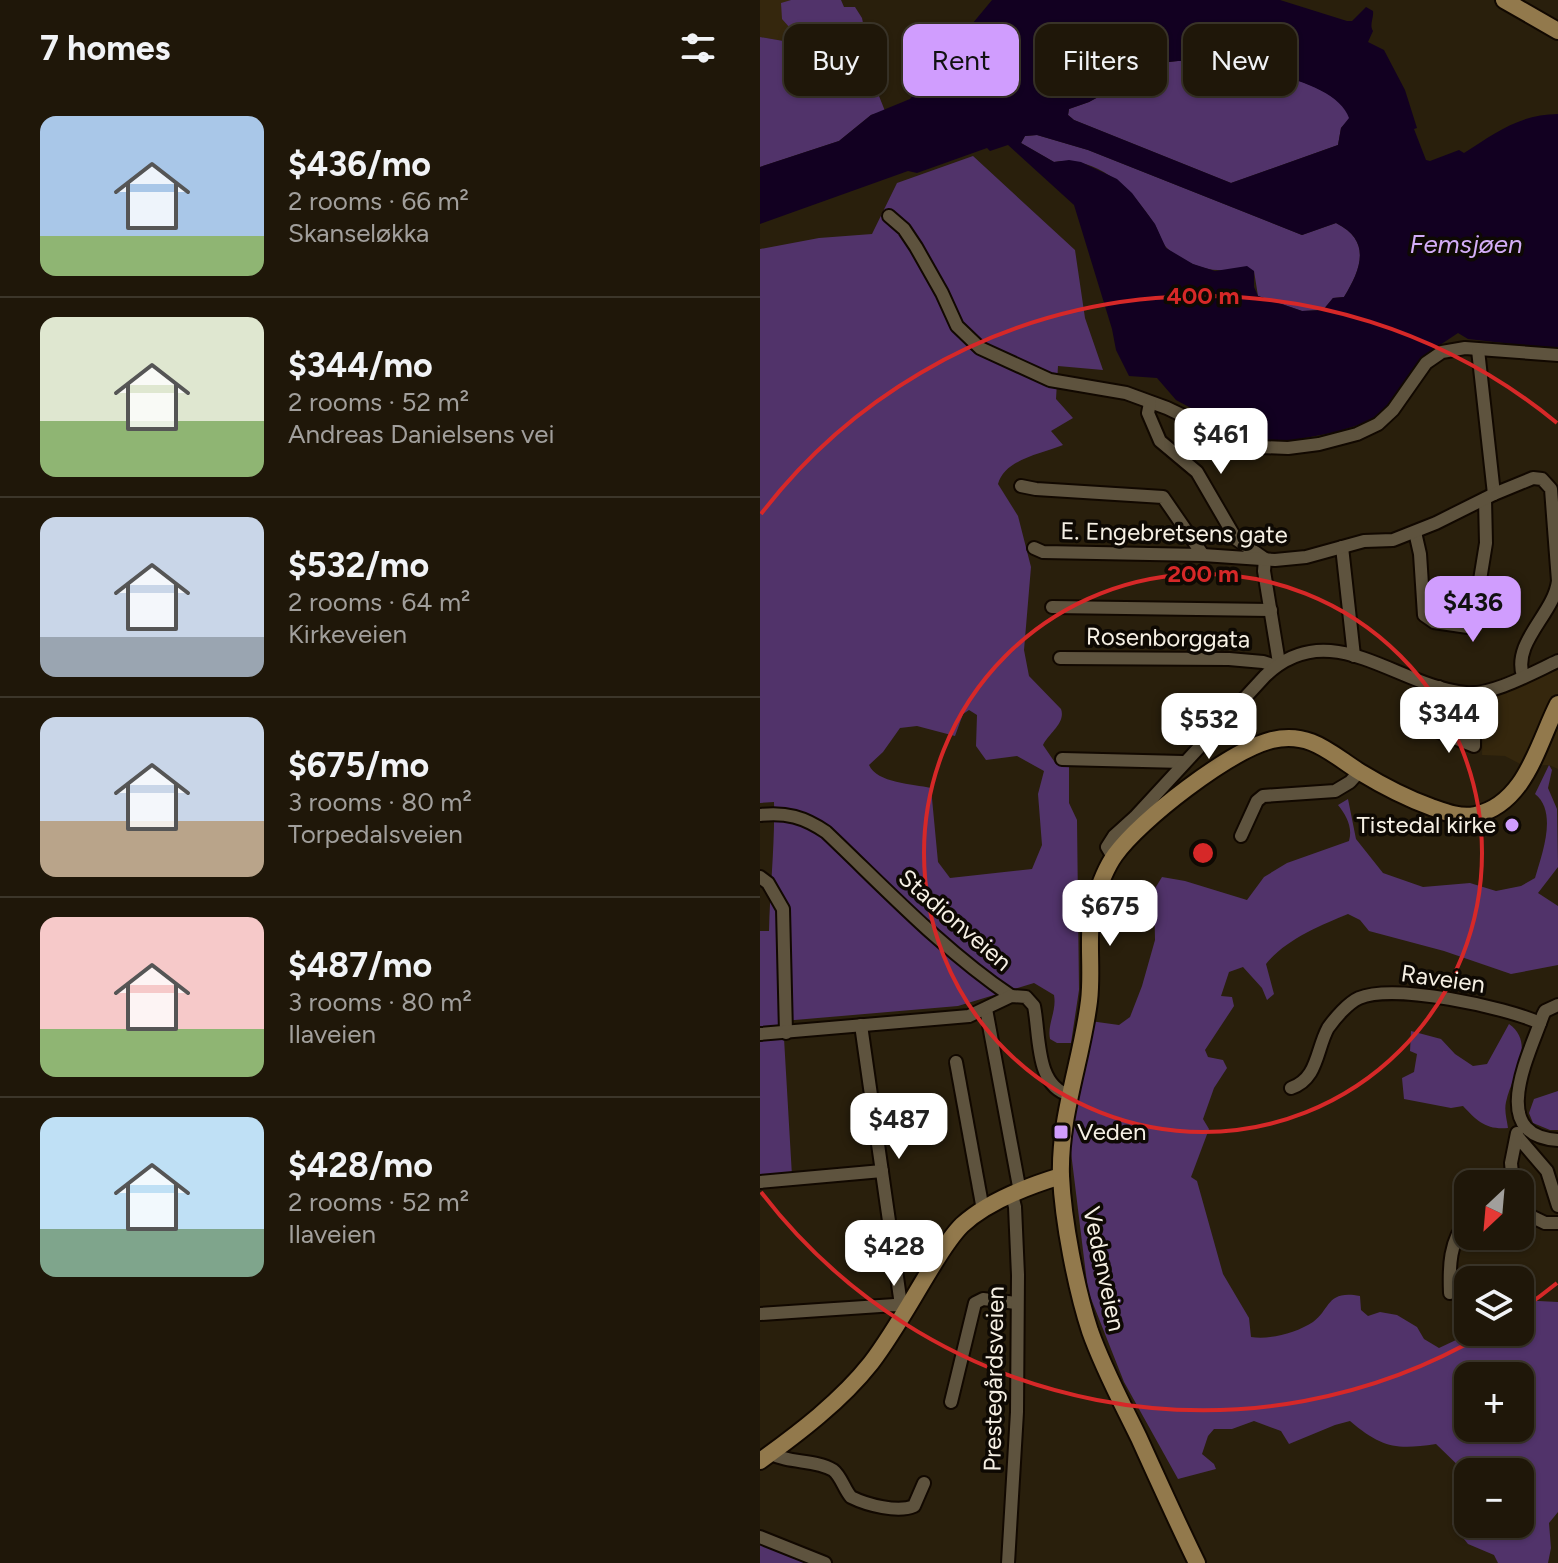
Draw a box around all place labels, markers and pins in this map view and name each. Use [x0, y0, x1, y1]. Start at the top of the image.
pin: $461 [1174, 408, 1268, 476]
pin: $436 [1426, 576, 1520, 644]
pin: $344 [1402, 687, 1496, 755]
pin: $532 [1162, 693, 1256, 761]
place label: Tistedal kirke [1357, 810, 1496, 839]
marker: Tistedal kirke [1503, 816, 1521, 834]
centre of rings [1189, 839, 1217, 867]
pin: $675 [1063, 880, 1157, 948]
pin: $487 [852, 1093, 946, 1161]
place label: Veden [1077, 1117, 1146, 1146]
marker: Veden [1052, 1123, 1070, 1141]
pin: $428 [847, 1220, 941, 1288]

